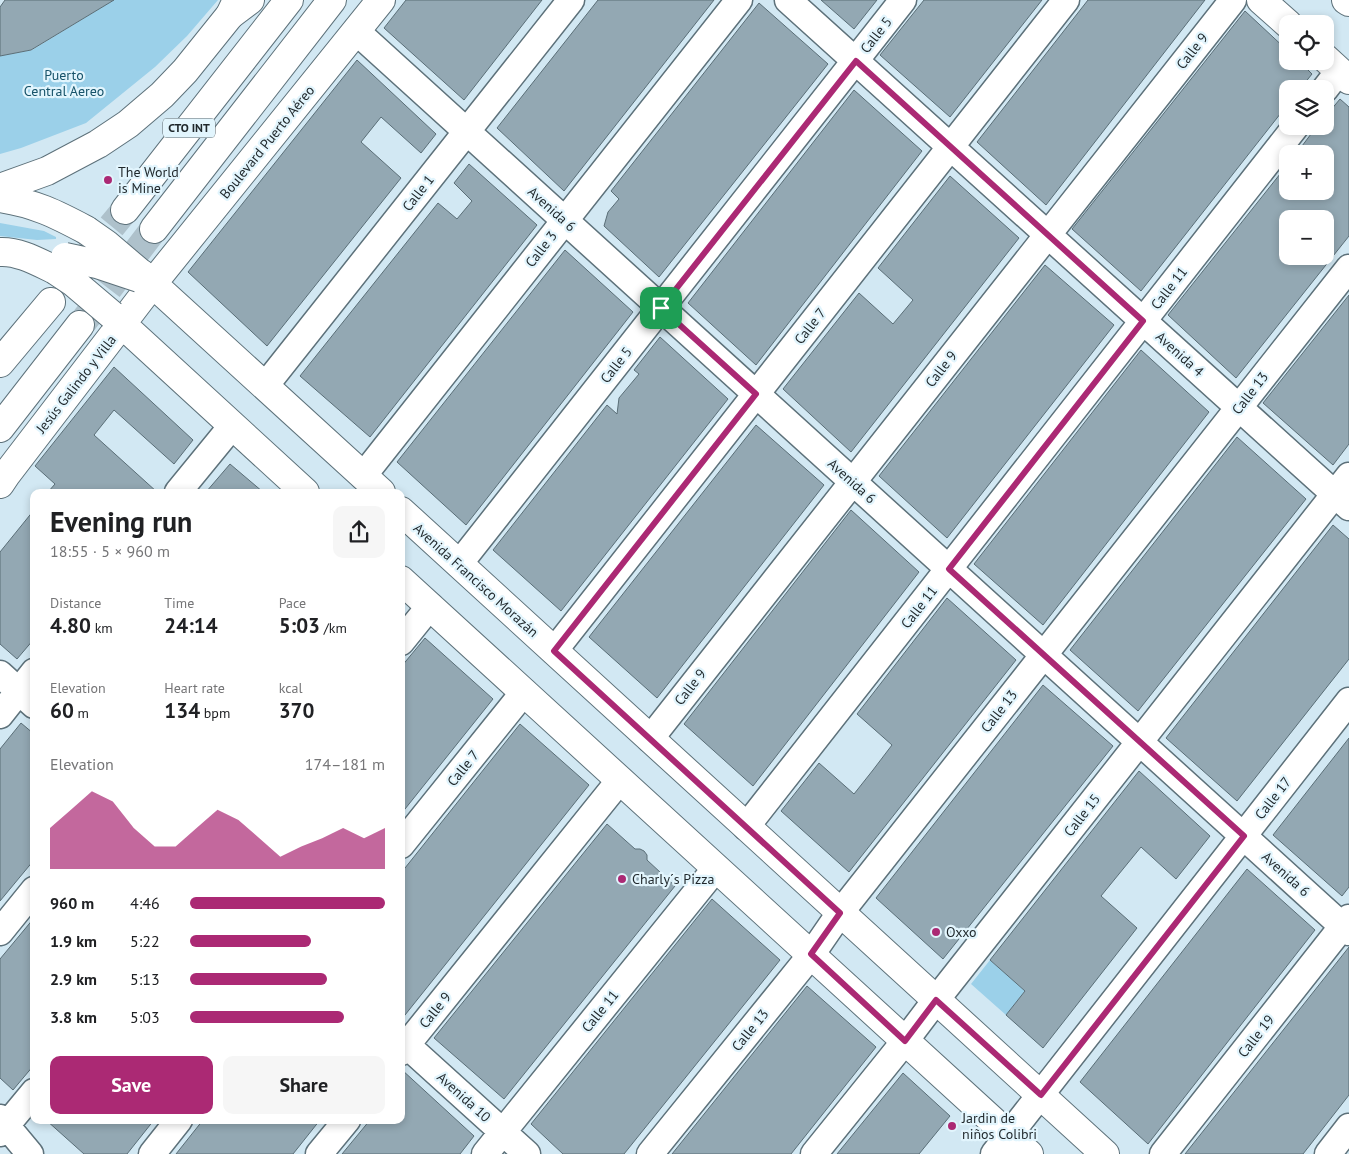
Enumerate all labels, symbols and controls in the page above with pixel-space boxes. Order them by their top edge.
street label: Calle 5 [856,13,896,57]
map controls [1279,15,1334,265]
button: locate [1279,15,1334,70]
street label: Calle 9 [1172,29,1212,73]
park label: Puerto Central Aereo [24,66,104,100]
button: layers [1279,80,1334,135]
street label: Boulevard Puerto Aéreo [216,82,318,202]
road number: CTO INT [163,119,215,138]
button: + [1279,145,1334,200]
place label: The World is Mine [118,163,179,197]
street label: Calle 1 [398,171,438,215]
marker: The World is Mine [102,174,114,186]
street label: Avenida 6 [524,183,580,235]
button: − [1279,210,1334,265]
street label: Calle 3 [521,227,561,271]
street label: Calle 11 [1147,263,1191,313]
pin [640,287,682,329]
icon: arrive [647,294,675,322]
street label: Calle 7 [790,304,830,348]
street label: Avenida 4 [1152,328,1208,381]
street label: Jesús Galindo y Villa [31,331,120,438]
street label: Calle 5 [596,343,636,387]
street label: Calle 9 [921,347,961,391]
street label: Calle 13 [1228,368,1272,418]
street label: Avenida 6 [824,455,880,507]
text: Evening run [50,503,192,540]
button: share [333,506,385,558]
street label: Avenida Francisco Morazán [410,519,542,641]
text: 18:55 · 5 × 960 m [50,541,170,561]
street label: Calle 11 [897,582,941,632]
text: Distance [50,594,101,612]
text: Time [164,594,194,612]
text: Pace [279,594,306,612]
text: 4.80 [50,612,91,639]
text: 24:14 [164,612,218,639]
text: 5:03 [279,612,320,639]
text: km [91,619,113,637]
text: /km [320,619,347,637]
street label: Calle 9 [670,665,710,709]
text: Elevation [50,679,106,697]
text: Heart rate [164,679,225,697]
text: kcal [279,679,303,697]
street label: Calle 13 [977,686,1021,736]
text: 60 [50,697,74,724]
text: 134 [164,697,200,724]
text: 370 [279,697,314,724]
text: m [74,704,89,722]
text: bpm [200,704,230,722]
street label: Calle 7 [443,746,483,790]
text: Elevation [50,754,114,774]
text: 174–181 m [305,754,385,774]
street label: Calle 17 [1251,773,1295,823]
street label: Calle 15 [1060,790,1104,840]
street label: Avenida 6 [1258,848,1314,900]
place label: Charly´s Pizza [632,870,714,888]
marker: Charly´s Pizza [616,873,628,885]
text: 960 m [50,893,94,913]
text: 4:46 [130,893,160,913]
place label: Oxxo [946,923,977,941]
marker: Oxxo [930,926,942,938]
text: 1.9 km [50,931,97,951]
text: 5:22 [130,931,160,951]
text: 2.9 km [50,969,97,989]
text: 5:13 [130,969,160,989]
street label: Calle 11 [578,986,622,1036]
street label: Calle 9 [415,988,455,1032]
street label: Calle 13 [728,1005,772,1055]
text: 3.8 km [50,1007,97,1027]
text: 5:03 [130,1007,160,1027]
street label: Calle 19 [1234,1011,1278,1061]
button: Save [50,1056,213,1114]
button: Share [223,1056,385,1114]
street label: Avenida 10 [433,1068,495,1126]
place label: Jardin de niños Colibri [961,1109,1037,1143]
marker: Jardin de niños Colibri [946,1120,958,1132]

